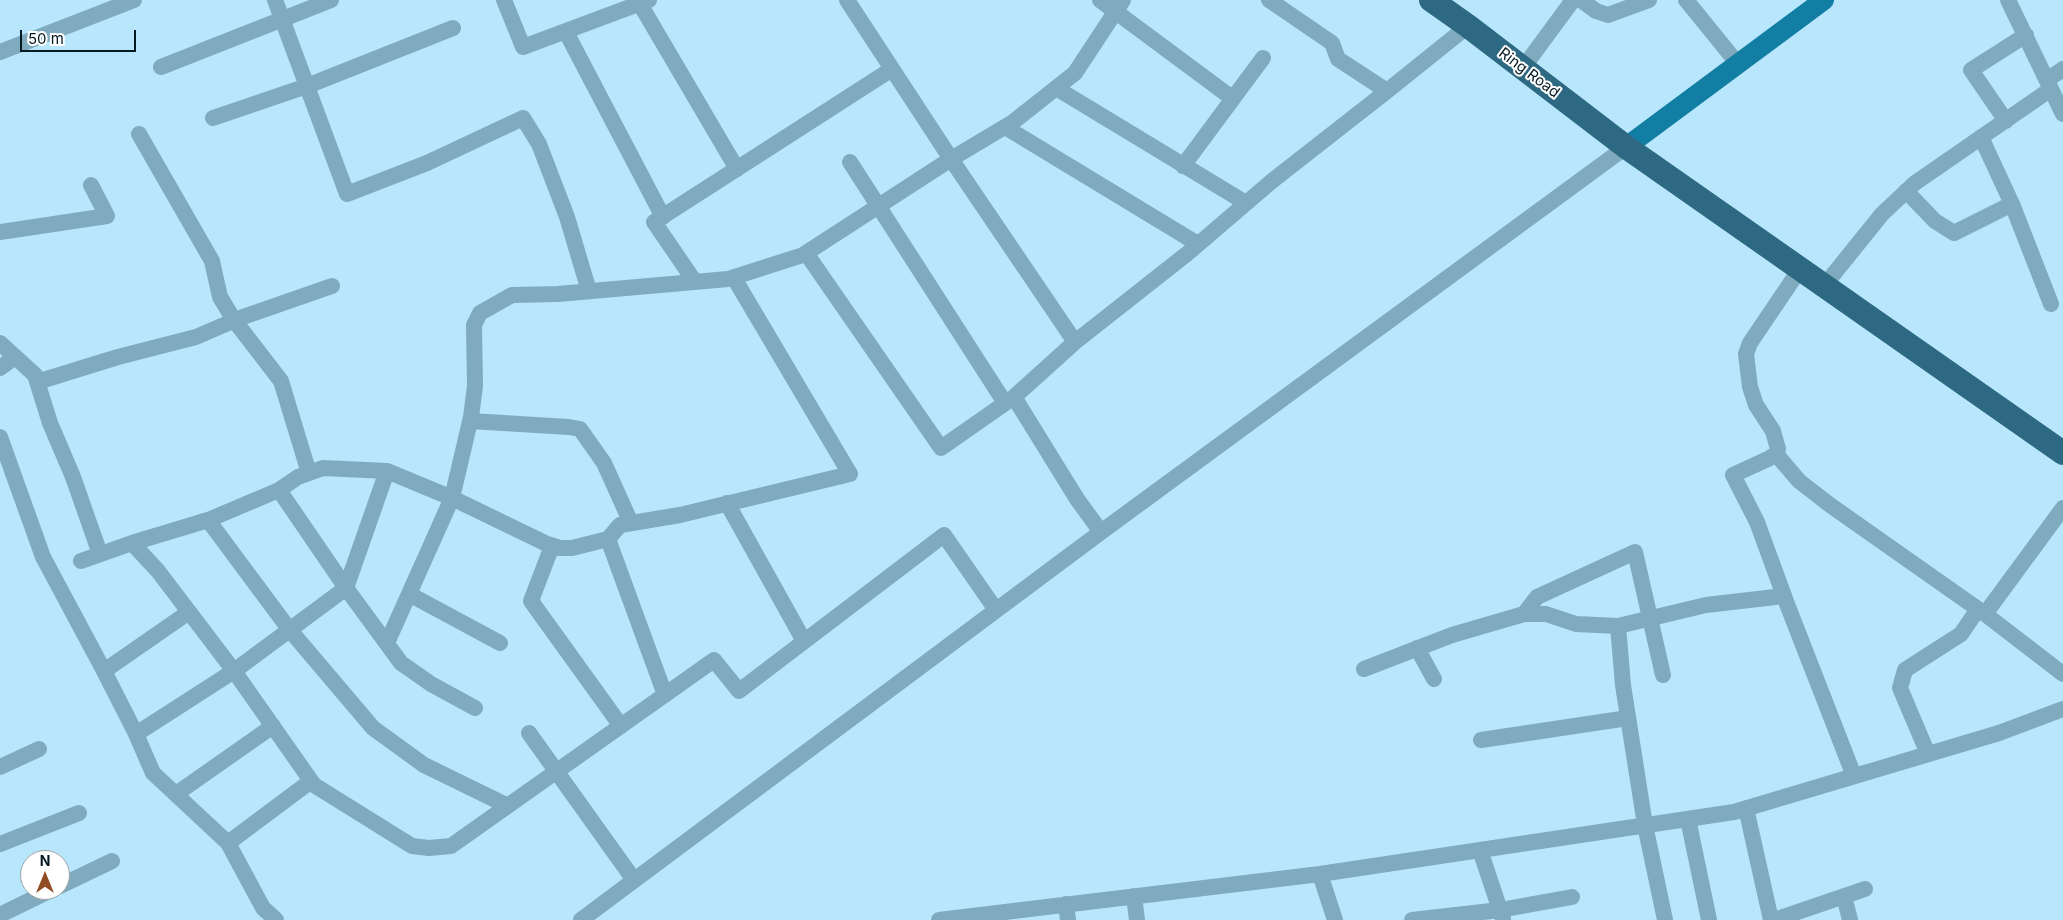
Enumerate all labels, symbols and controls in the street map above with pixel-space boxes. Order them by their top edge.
scale bar [22,20,139,52]
text: 50 m [28,29,64,48]
street label: Ring Road [1495,44,1563,102]
north arrow [20,850,70,900]
text: N [40,852,50,869]

